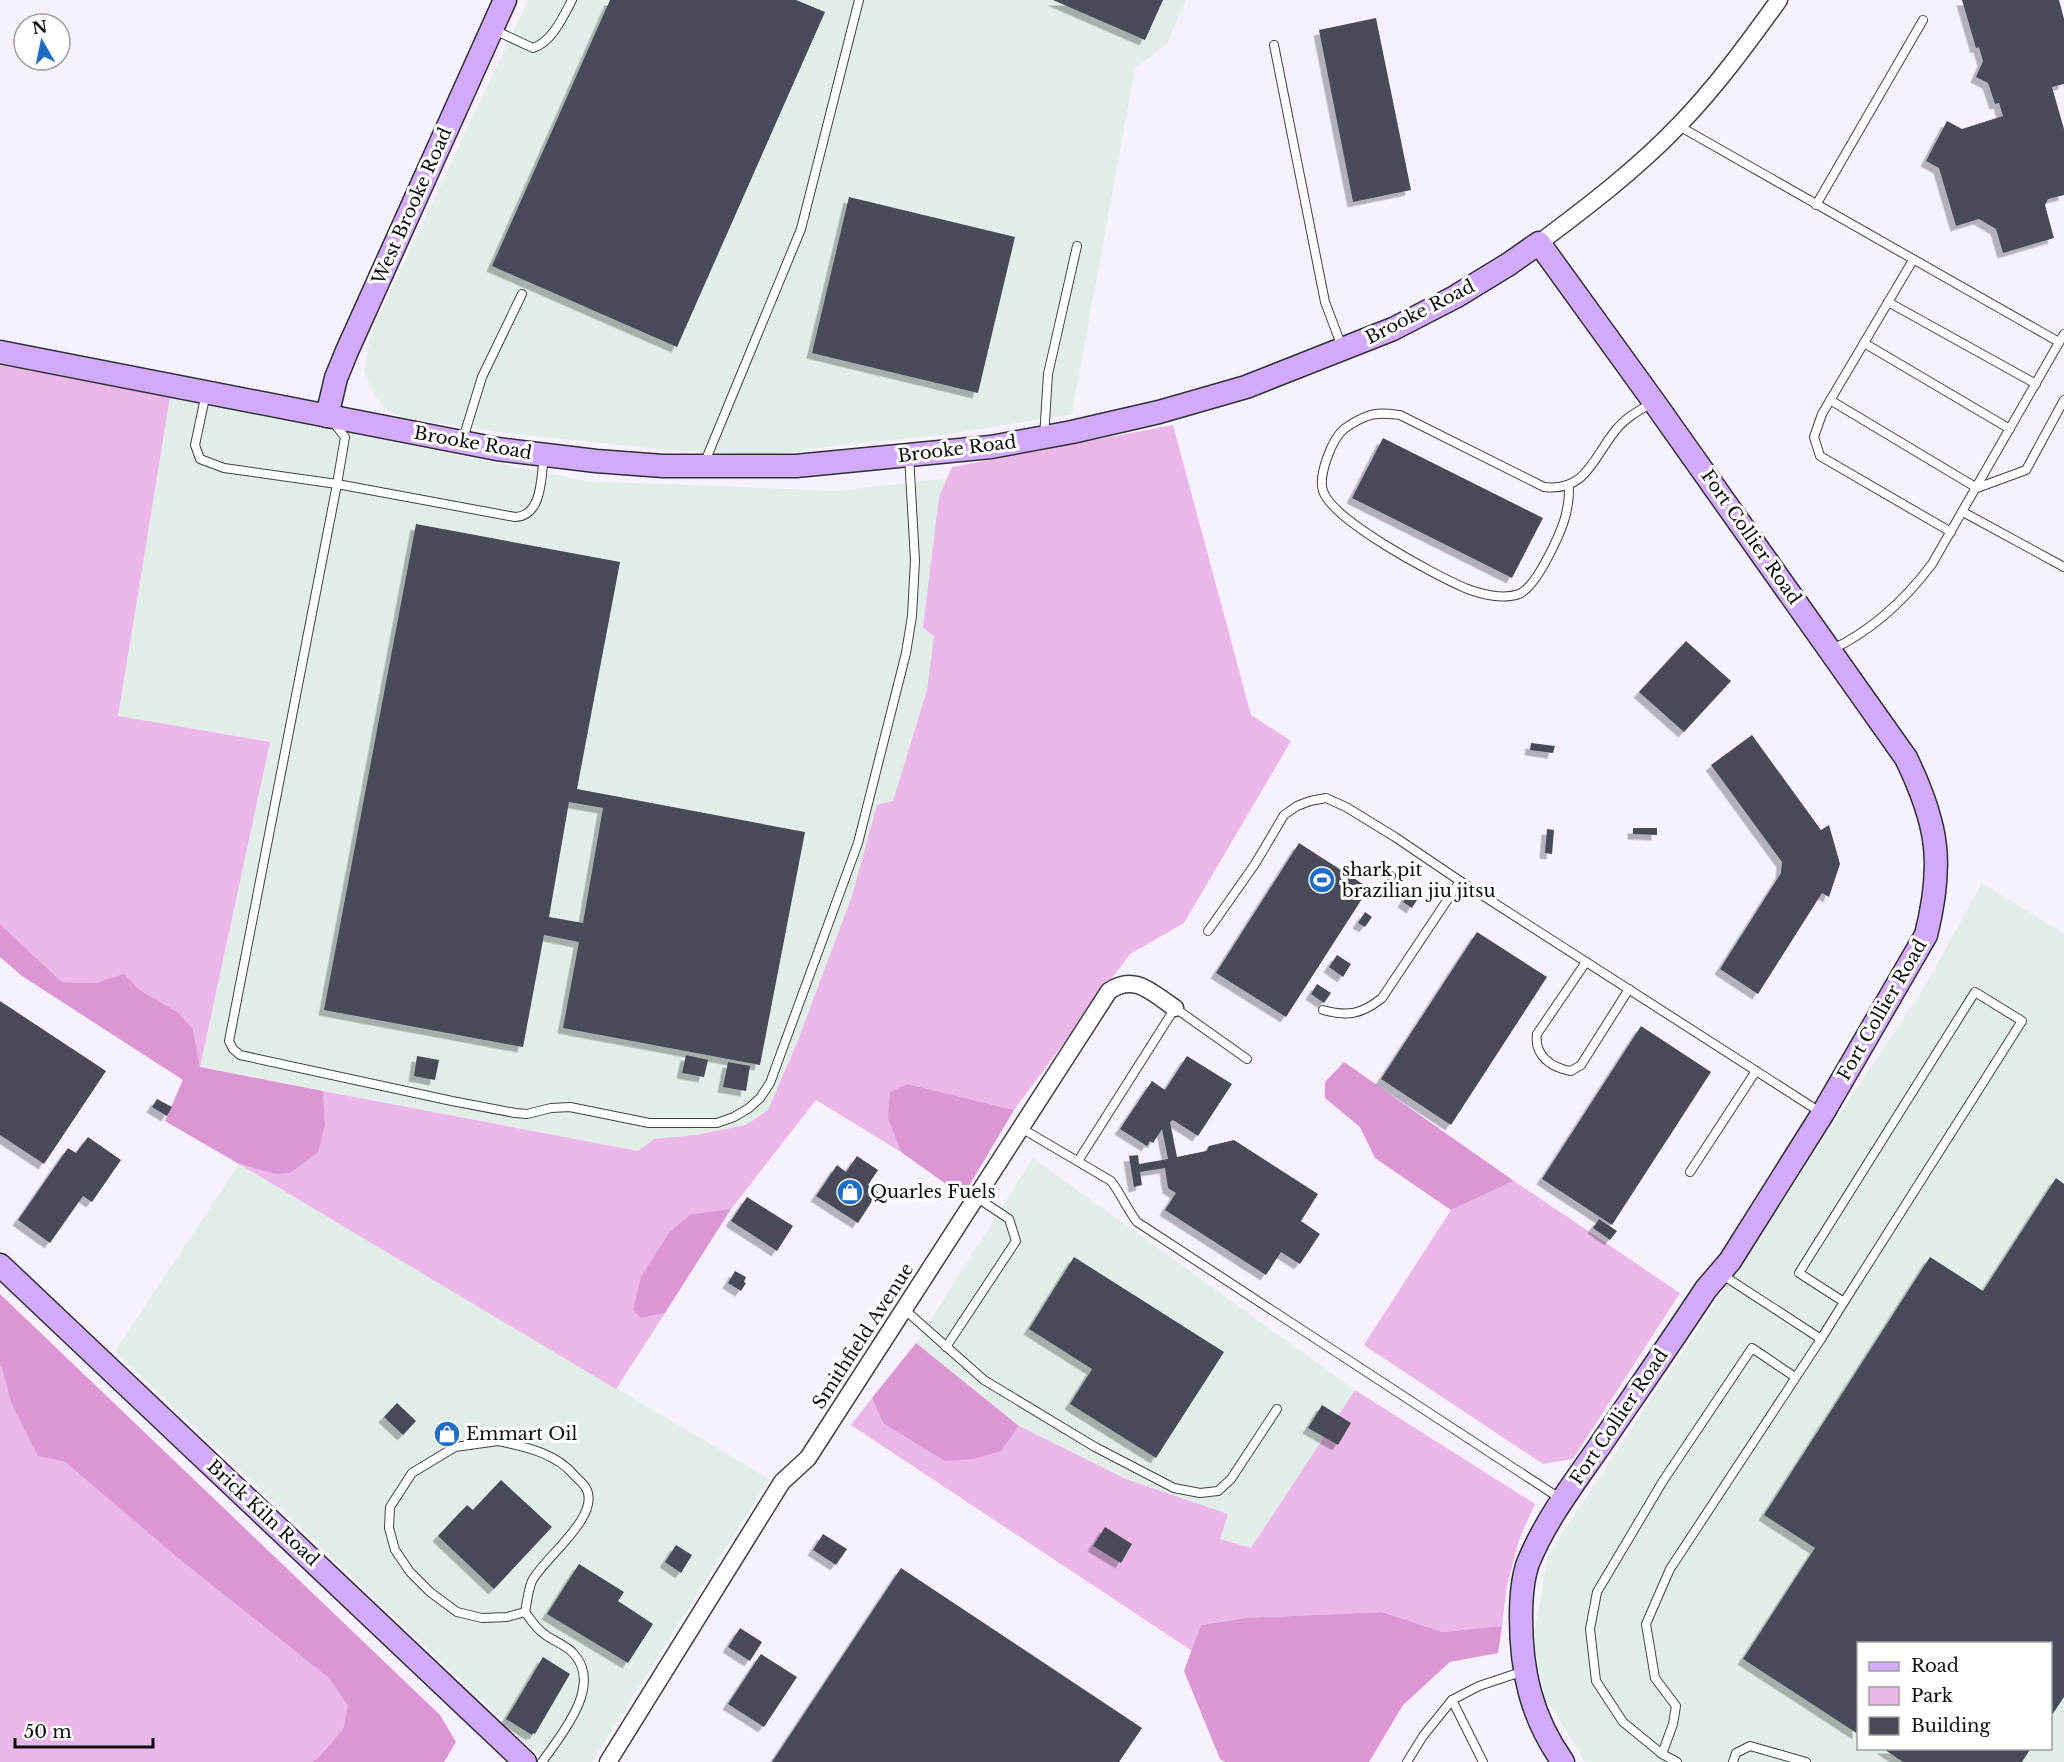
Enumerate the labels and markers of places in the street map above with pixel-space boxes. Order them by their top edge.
place label: shark pit brazilian jiu jitsu [1341,859,1496,902]
sports icon: shark pit brazilian jiu jitsu [1307,865,1337,895]
shop icon: Quarles Fuels [835,1177,865,1207]
place label: Quarles Fuels [870,1181,996,1203]
shop icon: Emmart Oil [432,1419,462,1449]
place label: Emmart Oil [466,1423,577,1445]

